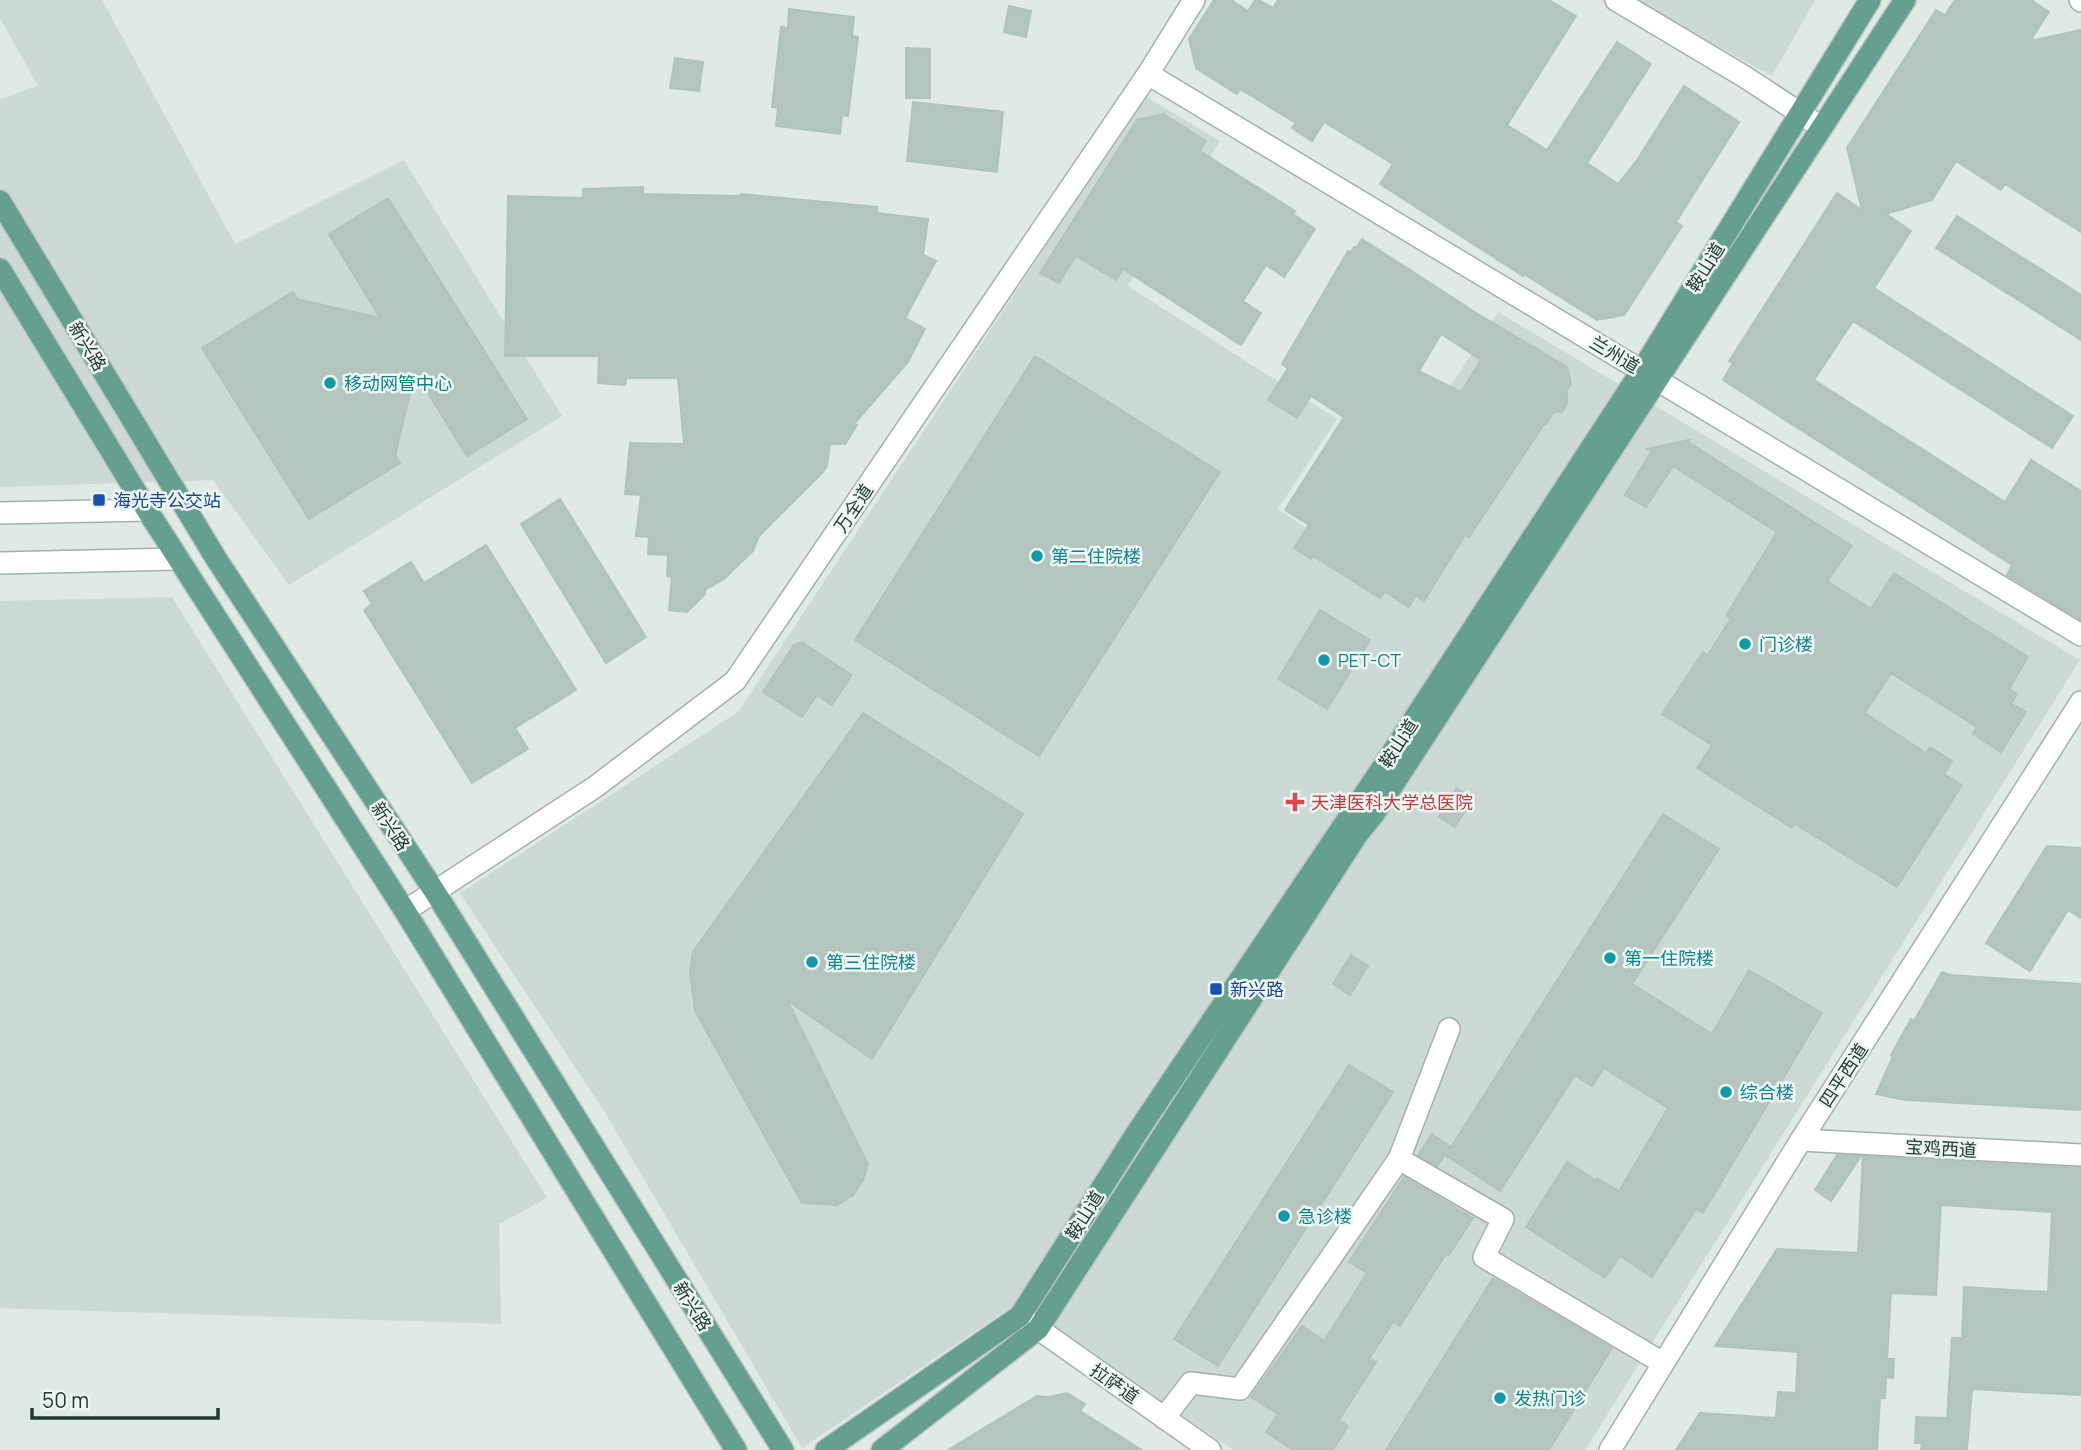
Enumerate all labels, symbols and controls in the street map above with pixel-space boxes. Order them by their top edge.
street label: 鞍山道 [1681,238,1729,296]
street label: 新兴路 [64,317,112,375]
street label: 兰州道 [1586,330,1644,378]
place label: 移动网管中心 [344,371,452,395]
marker: 移动网管中心 [322,375,338,391]
street label: 万全道 [828,479,878,537]
place label: 海光寺公交站 [113,488,221,512]
marker: 海光寺公交站 [91,492,107,508]
place label: 第二住院楼 [1051,544,1141,568]
marker: 第二住院楼 [1029,548,1045,564]
place label: 门诊楼 [1759,632,1813,656]
marker: 门诊楼 [1737,636,1753,652]
place label: PET-CT [1338,648,1401,672]
marker: PET-CT [1316,652,1332,668]
street label: 鞍山道 [1373,714,1423,772]
place label: 天津医科大学总医院 [1311,790,1473,814]
marker: 天津医科大学总医院 [1285,792,1305,812]
street label: 新兴路 [366,797,416,855]
place label: 第一住院楼 [1624,946,1714,970]
place label: 第三住院楼 [826,950,916,974]
marker: 第一住院楼 [1602,950,1618,966]
marker: 第三住院楼 [804,954,820,970]
place label: 新兴路 [1230,977,1284,1001]
marker: 新兴路 [1208,981,1224,997]
street label: 四平西道 [1813,1038,1873,1112]
place label: 综合楼 [1740,1080,1794,1104]
marker: 综合楼 [1718,1084,1734,1100]
street label: 宝鸡西道 [1904,1134,1978,1162]
street label: 鞍山道 [1060,1186,1108,1244]
place label: 急诊楼 [1298,1204,1352,1228]
marker: 急诊楼 [1276,1208,1292,1224]
street label: 新兴路 [669,1277,717,1335]
street label: 拉萨道 [1086,1358,1144,1408]
scale bar [32,1376,217,1420]
text: 50 m [42,1386,89,1414]
place label: 发热门诊 [1514,1386,1586,1410]
marker: 发热门诊 [1492,1390,1508,1406]

